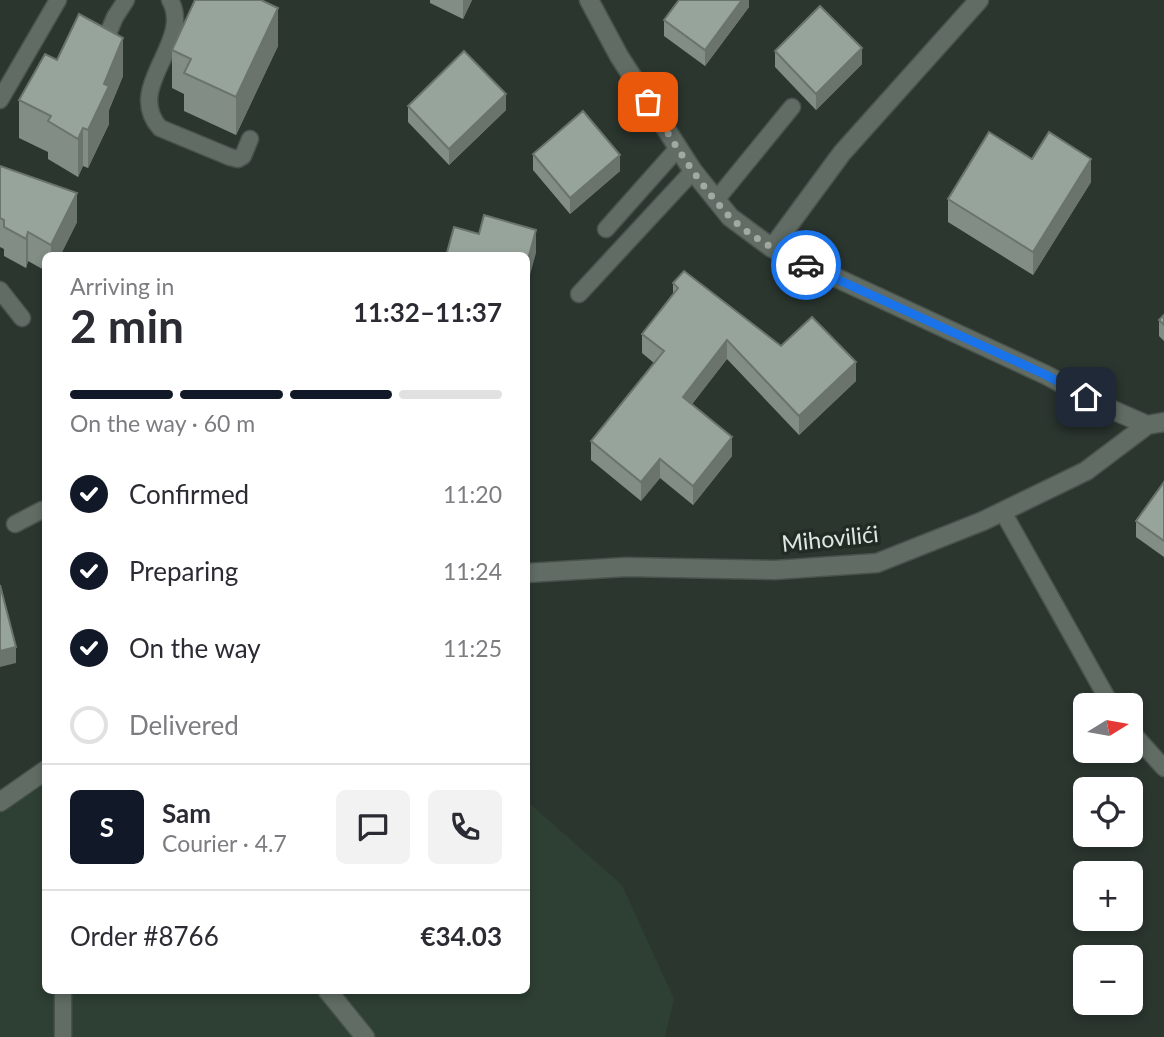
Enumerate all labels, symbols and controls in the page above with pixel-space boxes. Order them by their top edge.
pin [618,72,678,132]
icon: bag [629,83,667,121]
courier [771,230,841,300]
icon: car [787,246,825,284]
text: Arriving in [70,272,174,300]
text: 11:32–11:37 [353,296,502,328]
text: 2 min [70,298,184,353]
pin [1056,367,1116,427]
icon: home [1067,378,1105,416]
text: On the way · 60 m [70,409,255,437]
icon: check [70,475,108,513]
text: Confirmed [129,478,249,510]
text: 11:20 [443,480,502,508]
street label: Mihovilići [780,519,880,557]
icon: check [70,552,108,590]
text: Preparing [129,555,238,587]
text: 11:24 [443,557,502,585]
icon: check [70,629,108,667]
text: On the way [129,632,261,664]
text: 11:25 [443,634,502,662]
north arrow [1073,693,1143,763]
map controls [1073,693,1143,1015]
text: Delivered [129,709,239,741]
button: locate [1073,777,1143,847]
button: chat [336,790,410,864]
button: phone [428,790,502,864]
text: Sam [162,797,211,829]
text: S [100,811,114,843]
text: Courier · 4.7 [162,829,287,857]
button: + [1073,861,1143,931]
text: Order #8766 [70,920,219,952]
text: €34.03 [420,920,502,952]
button: − [1073,945,1143,1015]

